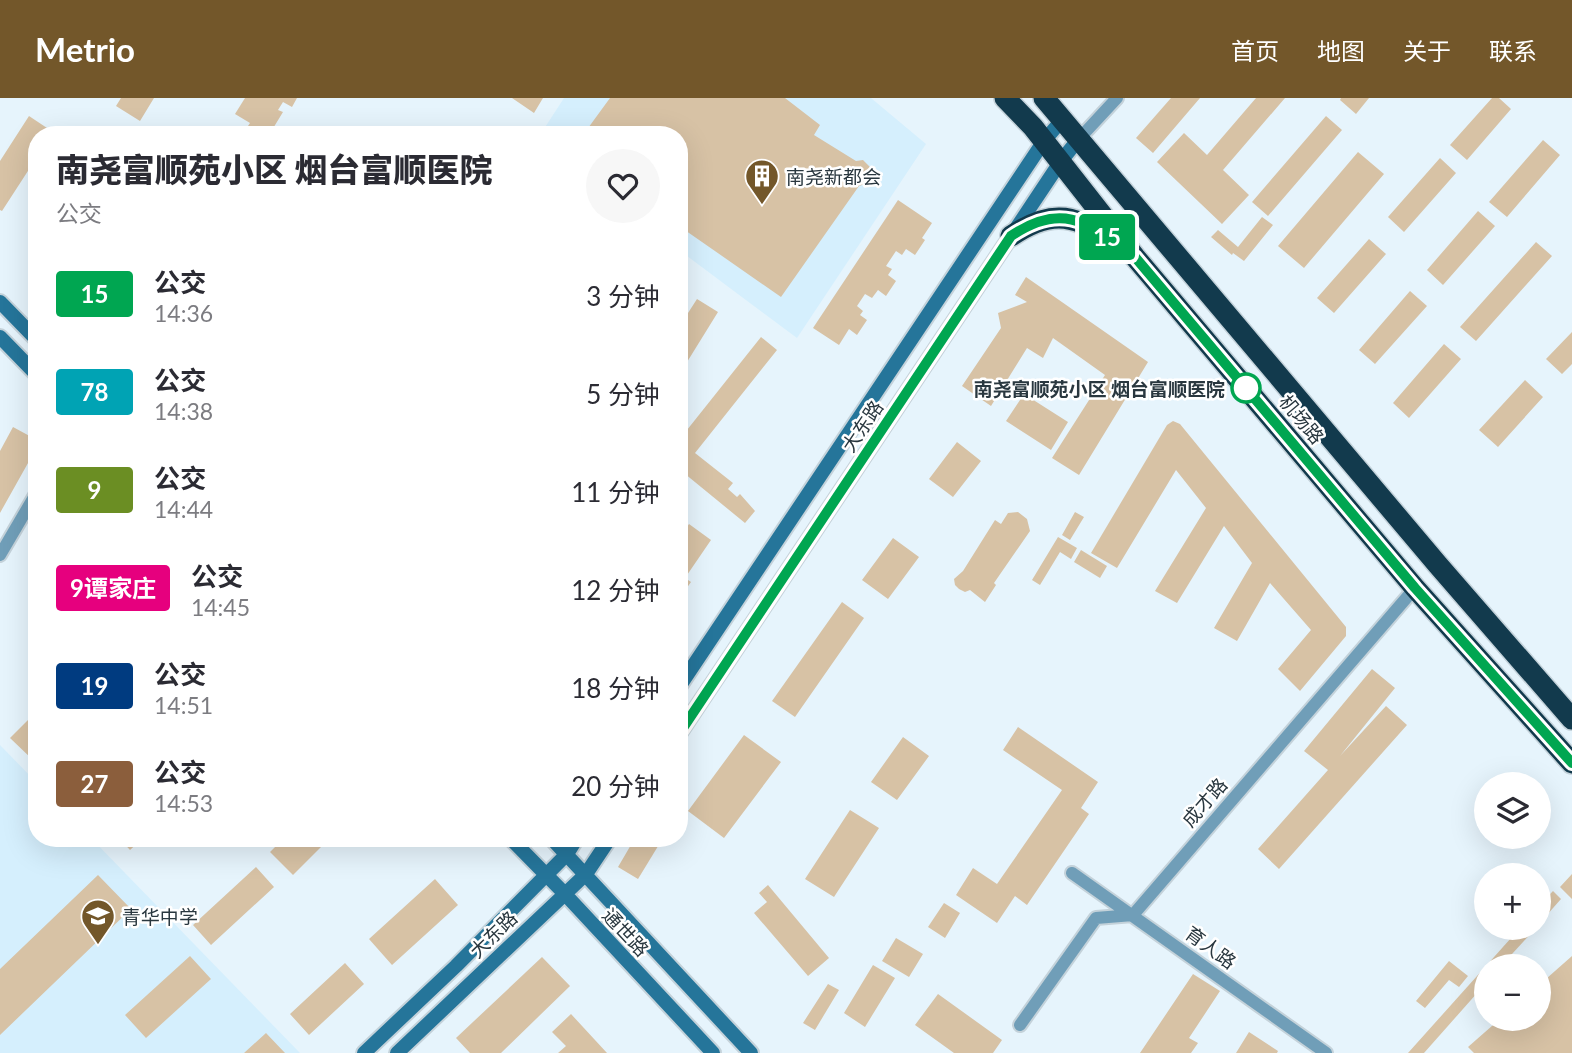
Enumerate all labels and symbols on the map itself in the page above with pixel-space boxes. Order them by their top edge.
building icon: 南尧新都会 [743,157,781,206]
place label: 南尧新都会 [786,165,881,188]
line badge: 15 [1076,214,1138,260]
marker: 南尧富顺苑小区 烟台富顺医院 [1231,373,1261,403]
place label: 南尧富顺苑小区 烟台富顺医院 [973,377,1225,400]
street label: 机场路 [1275,390,1329,448]
street label: 大东路 [837,396,887,456]
street label: 成才路 [1177,773,1231,831]
school or university icon: 青华中学 [79,897,117,946]
street label: 通世路 [598,903,654,961]
place label: 青华中学 [122,905,198,928]
street label: 大东路 [465,906,521,962]
street label: 育人路 [1181,921,1241,973]

